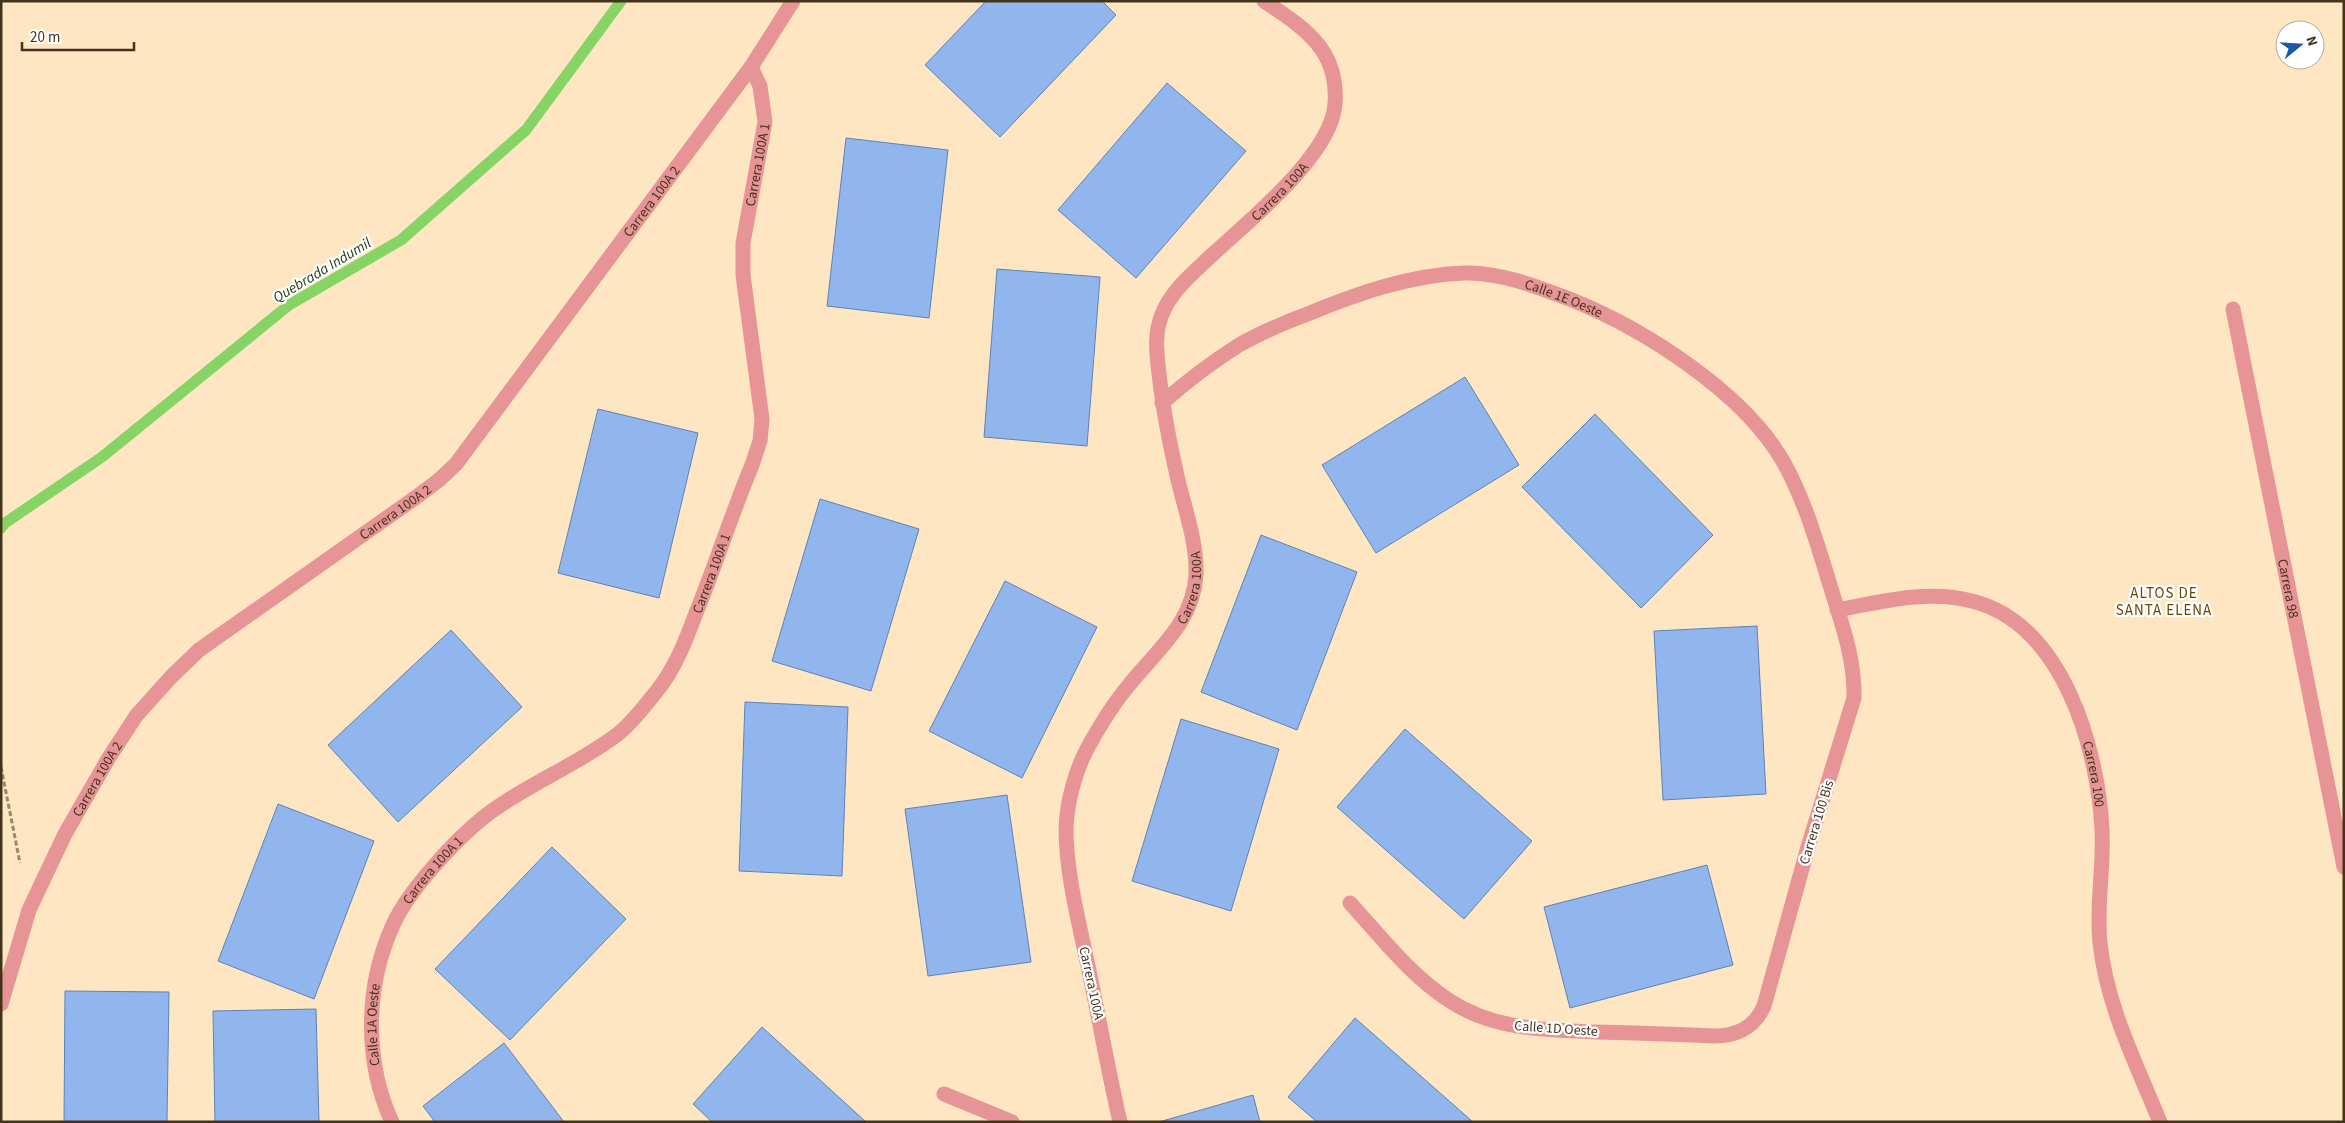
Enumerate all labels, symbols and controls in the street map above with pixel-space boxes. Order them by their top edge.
scale bar [22,20,135,52]
north arrow [2275,20,2325,70]
text: 20 m [30,27,60,48]
text: N [2300,34,2322,49]
street label: Carrera 100A 1 [741,122,776,208]
street label: Carrera 100A [1247,158,1314,226]
street label: Carrera 100A 2 [619,162,685,242]
water label: Quebrada Indumil [269,233,376,308]
street label: Calle 1E Oeste [1522,275,1606,323]
street label: Carrera 100A 2 [355,480,436,545]
street label: Carrera 100A 1 [688,531,736,617]
street label: Carrera 100A [1172,550,1207,628]
street label: Carrera 98 [2272,557,2303,620]
district label: ALTOS DE SANTA ELENA [2116,583,2212,621]
street label: Carrera 100A 2 [68,738,128,821]
street label: Carrera 100 [2077,739,2109,808]
street label: Carrera 100 Bis [1795,778,1839,867]
street label: Carrera 100A 1 [398,832,468,909]
street label: Carrera 100A [1074,945,1109,1022]
street label: Calle 1A Oeste [362,982,386,1067]
street label: Calle 1D Oeste [1514,1016,1598,1042]

